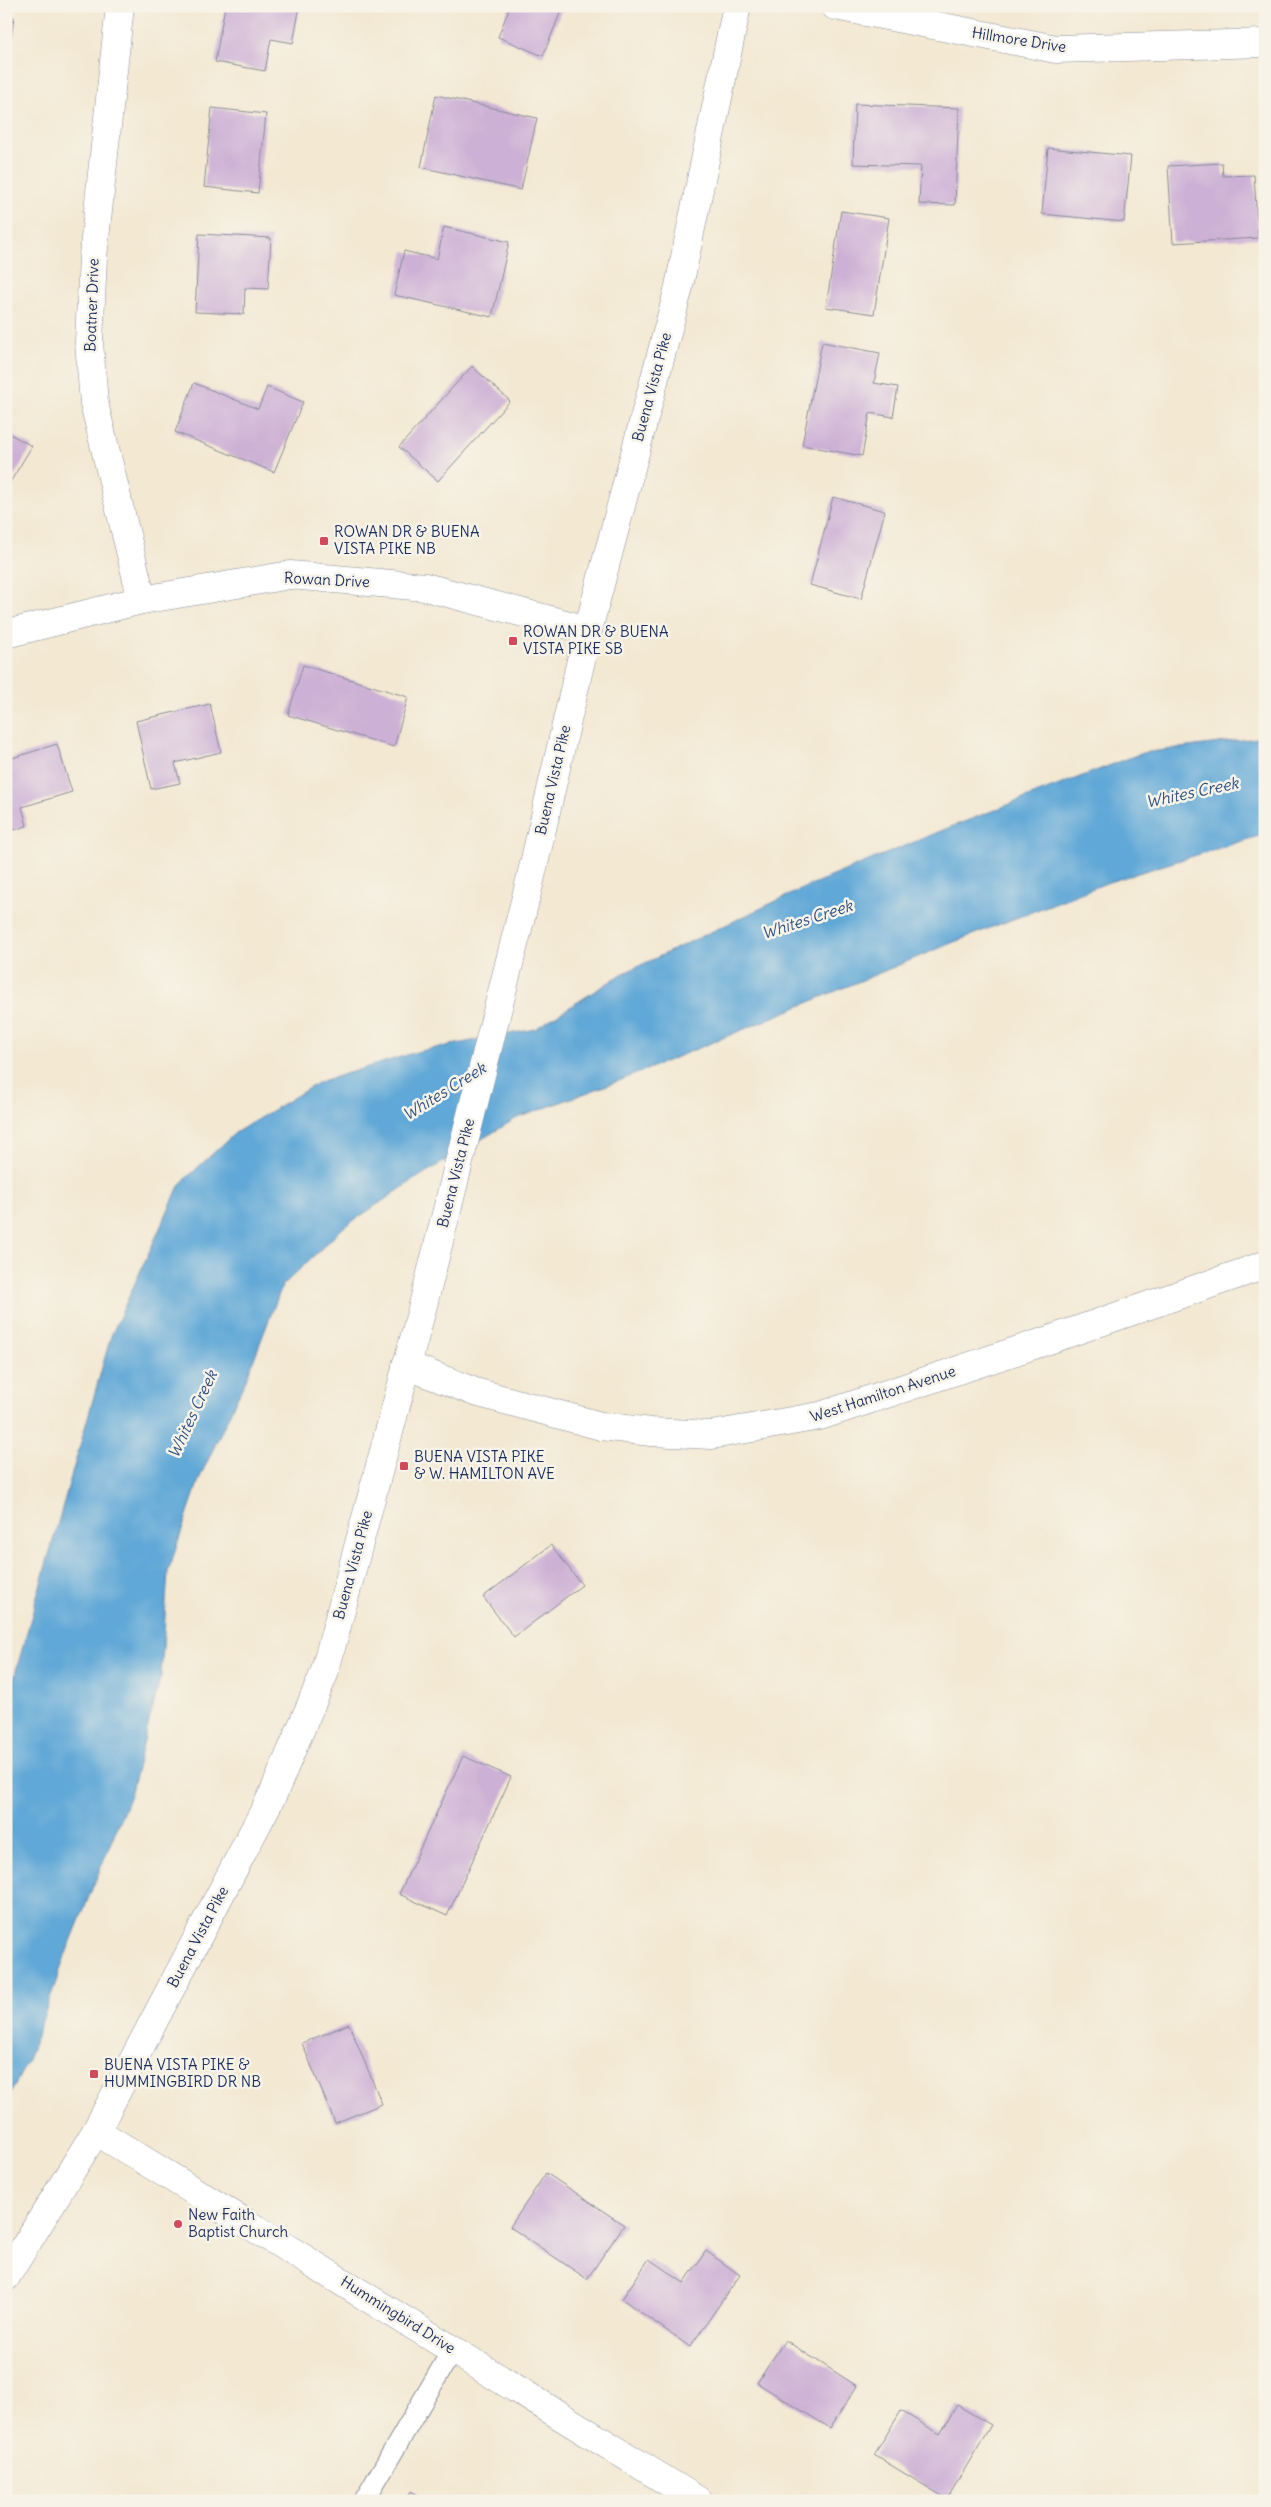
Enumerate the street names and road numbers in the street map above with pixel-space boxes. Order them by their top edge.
street label: Hillmore Drive [971,23,1068,56]
street label: Boatner Drive [80,258,103,352]
street label: Buena Vista Pike [628,330,675,443]
street label: Rowan Drive [284,568,370,591]
street label: Buena Vista Pike [531,723,574,837]
street label: Buena Vista Pike [433,1116,478,1230]
street label: West Hamilton Avenue [808,1361,958,1426]
street label: Buena Vista Pike [329,1508,376,1621]
street label: Buena Vista Pike [163,1883,232,1991]
street label: Hummingbird Drive [337,2272,459,2358]

